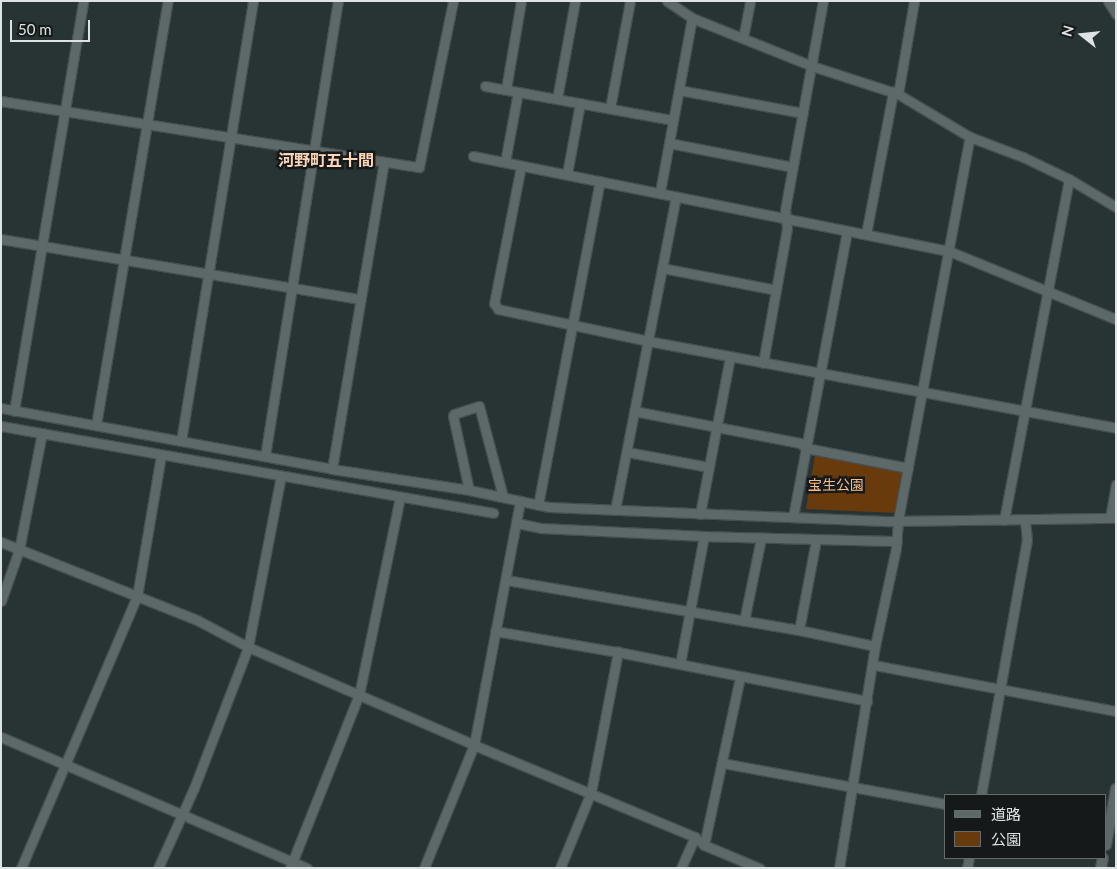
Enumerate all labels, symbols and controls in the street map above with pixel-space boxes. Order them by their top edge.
scale bar [12,10,92,42]
north arrow [1057,10,1107,60]
text: 50 m [18,20,52,38]
text: N [1057,23,1077,38]
district label: 河野町五十間 [278,150,374,170]
park label: 宝生公園 [808,477,864,493]
legend [944,794,1107,859]
text: 道路 [991,805,1021,823]
text: 公園 [991,830,1021,848]

